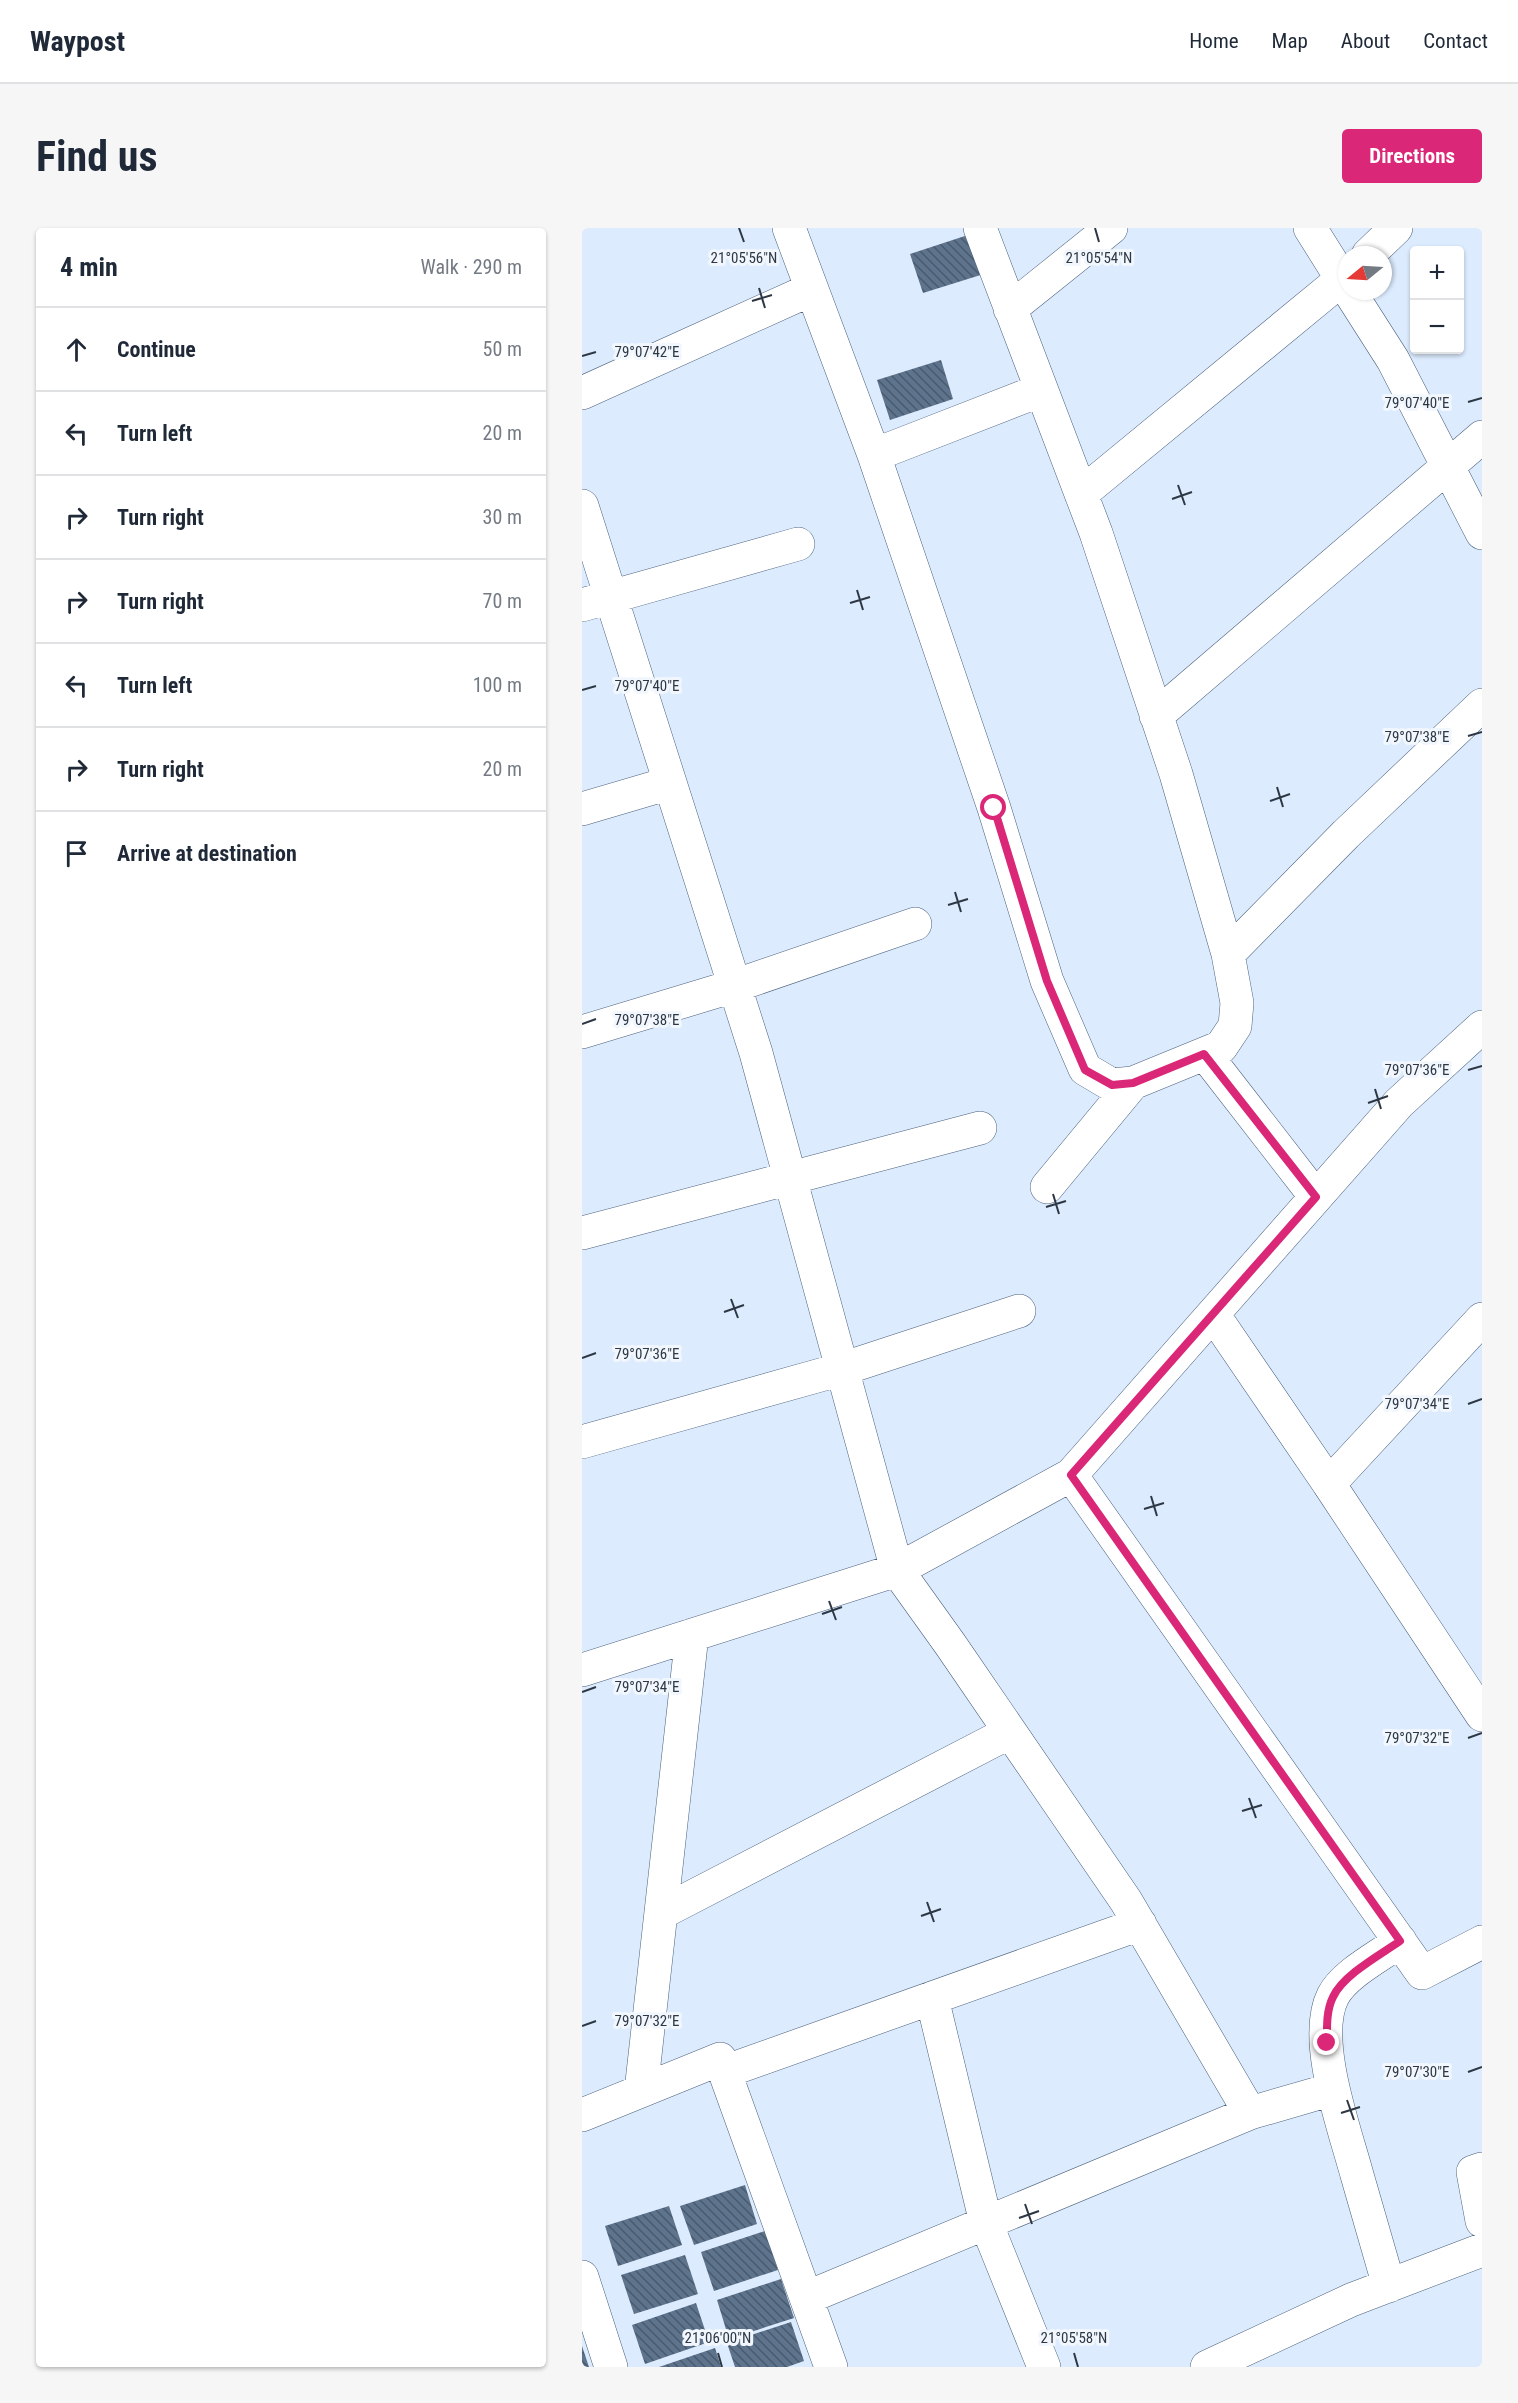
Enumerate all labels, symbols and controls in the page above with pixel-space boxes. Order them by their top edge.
text: Waypost [30,25,125,58]
text: Home [1189,29,1239,53]
text: Map [1272,29,1308,53]
text: About [1341,29,1390,53]
text: Contact [1423,29,1488,53]
button: Directions [1342,129,1482,183]
text: Find us [36,132,157,181]
north arrow [1338,246,1392,300]
map controls [1410,246,1464,354]
button: + [1410,246,1464,300]
text: 21°05'56"N [711,249,777,267]
text: 21°05'54"N [1066,249,1132,267]
text: 4 min [60,252,118,282]
text: Walk · 290 m [421,255,522,279]
button: − [1410,300,1464,354]
icon: ahead [60,333,93,366]
text: Continue [117,337,196,362]
text: 50 m [483,337,522,361]
text: 79°07'42"E [615,343,679,361]
text: 79°07'40"E [1385,394,1449,412]
icon: left [60,417,93,450]
text: Turn left [117,421,192,446]
text: 20 m [483,421,522,445]
icon: right [60,501,93,534]
text: Turn right [117,505,204,530]
text: 30 m [483,505,522,529]
icon: right [60,585,93,618]
text: Turn right [117,589,204,614]
text: 70 m [483,589,522,613]
icon: left [60,669,93,702]
text: Turn left [117,673,192,698]
text: 100 m [473,673,522,697]
text: 79°07'40"E [615,677,679,695]
text: 79°07'38"E [1385,728,1449,746]
icon: right [60,753,93,786]
text: Turn right [117,757,204,782]
text: 20 m [483,757,522,781]
route start [980,794,1006,820]
icon: arrive [60,837,93,870]
text: Arrive at destination [117,841,297,866]
text: 79°07'38"E [615,1011,679,1029]
text: 79°07'36"E [1385,1061,1449,1079]
text: 79°07'36"E [615,1345,679,1363]
text: 79°07'34"E [1385,1395,1449,1413]
text: 79°07'34"E [615,1678,679,1696]
text: 79°07'32"E [1385,1729,1449,1747]
text: 79°07'32"E [615,2012,679,2030]
route end [1313,2029,1339,2055]
text: 79°07'30"E [1385,2063,1449,2081]
text: 21°06'00"N [685,2329,751,2347]
text: 21°05'58"N [1041,2329,1107,2347]

